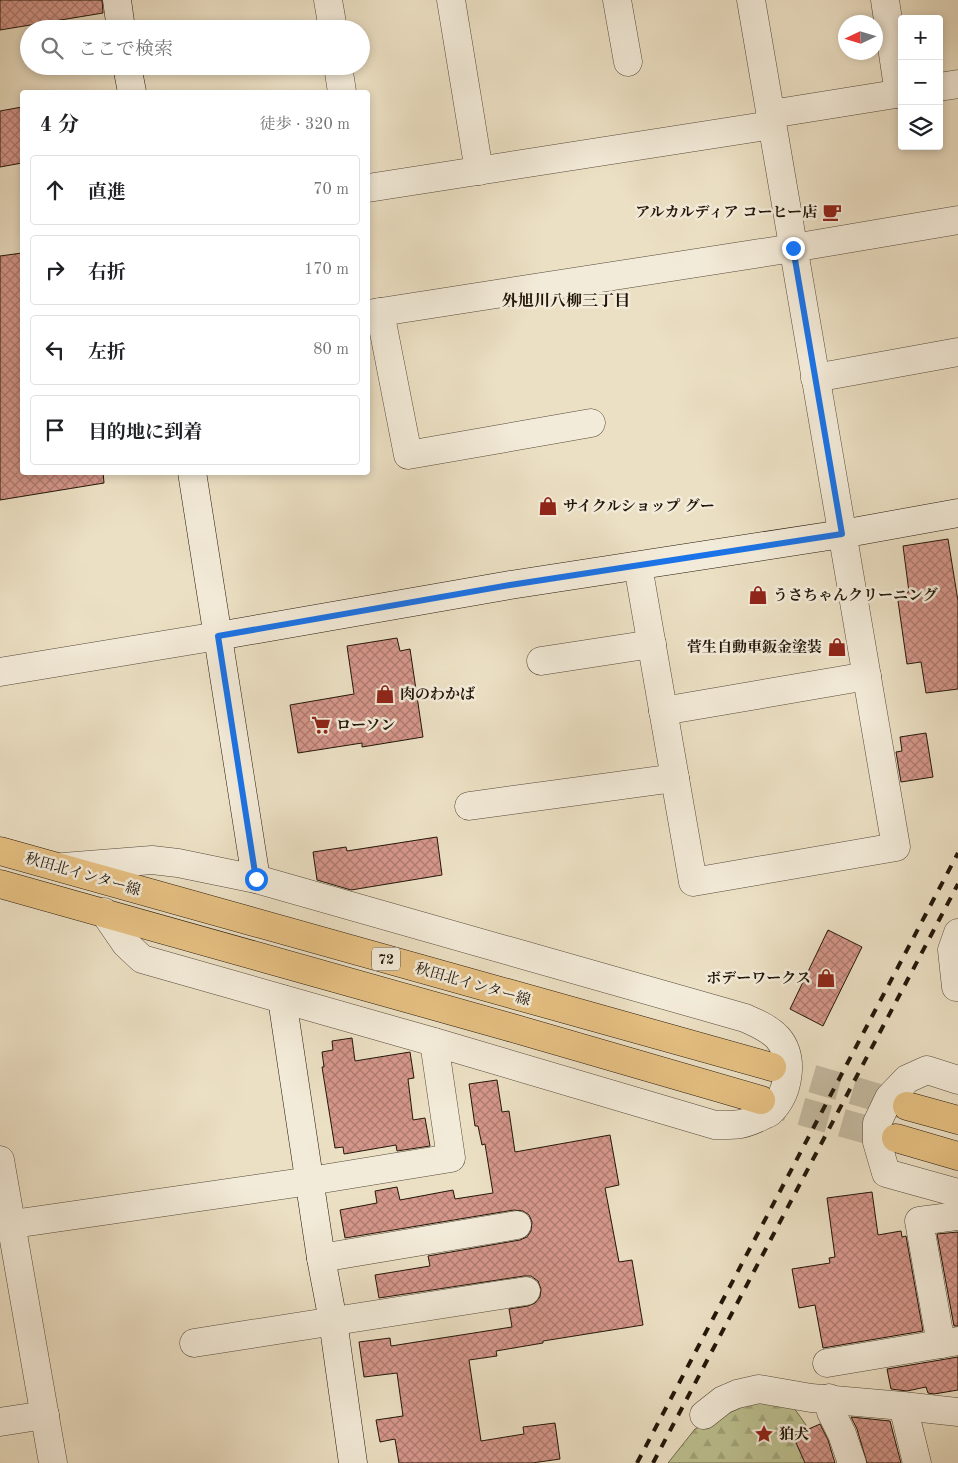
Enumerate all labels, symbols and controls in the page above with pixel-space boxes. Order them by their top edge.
north arrow [838,15,883,60]
map controls [898,15,943,150]
button: + [898,15,943,60]
search box [20,20,370,75]
icon: search [38,34,66,62]
text: ここで検索 [78,41,173,60]
button: − [898,60,943,105]
button: layers [898,105,943,150]
text: 4 分 [40,115,79,136]
text: 徒歩 · 320 m [260,117,350,133]
icon: ahead [41,176,69,204]
text: 70 m [313,182,349,198]
text: 直進 [88,184,126,203]
cafe icon: アルカルディア コーヒー店 [821,201,843,223]
place label: アルカルディア コーヒー店 [635,204,817,221]
route end [782,237,805,260]
icon: right [41,256,69,284]
text: 170 m [304,262,349,278]
text: 右折 [88,264,126,283]
district label: 外旭川八柳三丁目 [502,292,630,310]
icon: left [41,336,69,364]
text: 80 m [313,342,349,358]
text: 左折 [88,344,126,363]
icon: arrive [41,416,69,444]
text: 目的地に到着 [88,424,202,443]
shop icon: サイクルショップ グー [537,495,559,517]
place label: サイクルショップ グー [563,498,715,515]
shop icon: うさちゃんクリーニング [747,584,769,606]
place label: うさちゃんクリーニング [773,587,938,604]
shop icon: 菅生自動車鈑金塗装 [826,636,848,658]
place label: 菅生自動車鈑金塗装 [687,638,822,656]
shop icon: 肉のわかば [374,683,396,705]
place label: 肉のわかば [400,686,476,703]
supermarket icon: ローソン [310,714,332,736]
place label: ローソン [336,718,395,734]
street label: 秋田北インター線 [23,850,143,899]
route start [245,868,268,891]
road number: 72 [372,948,400,971]
street label: 秋田北インター線 [413,960,533,1009]
shop icon: ボデーワークス [815,967,837,989]
place label: ボデーワークス [706,970,811,987]
place icon: 狛犬 [753,1423,775,1445]
place label: 狛犬 [779,1426,809,1443]

